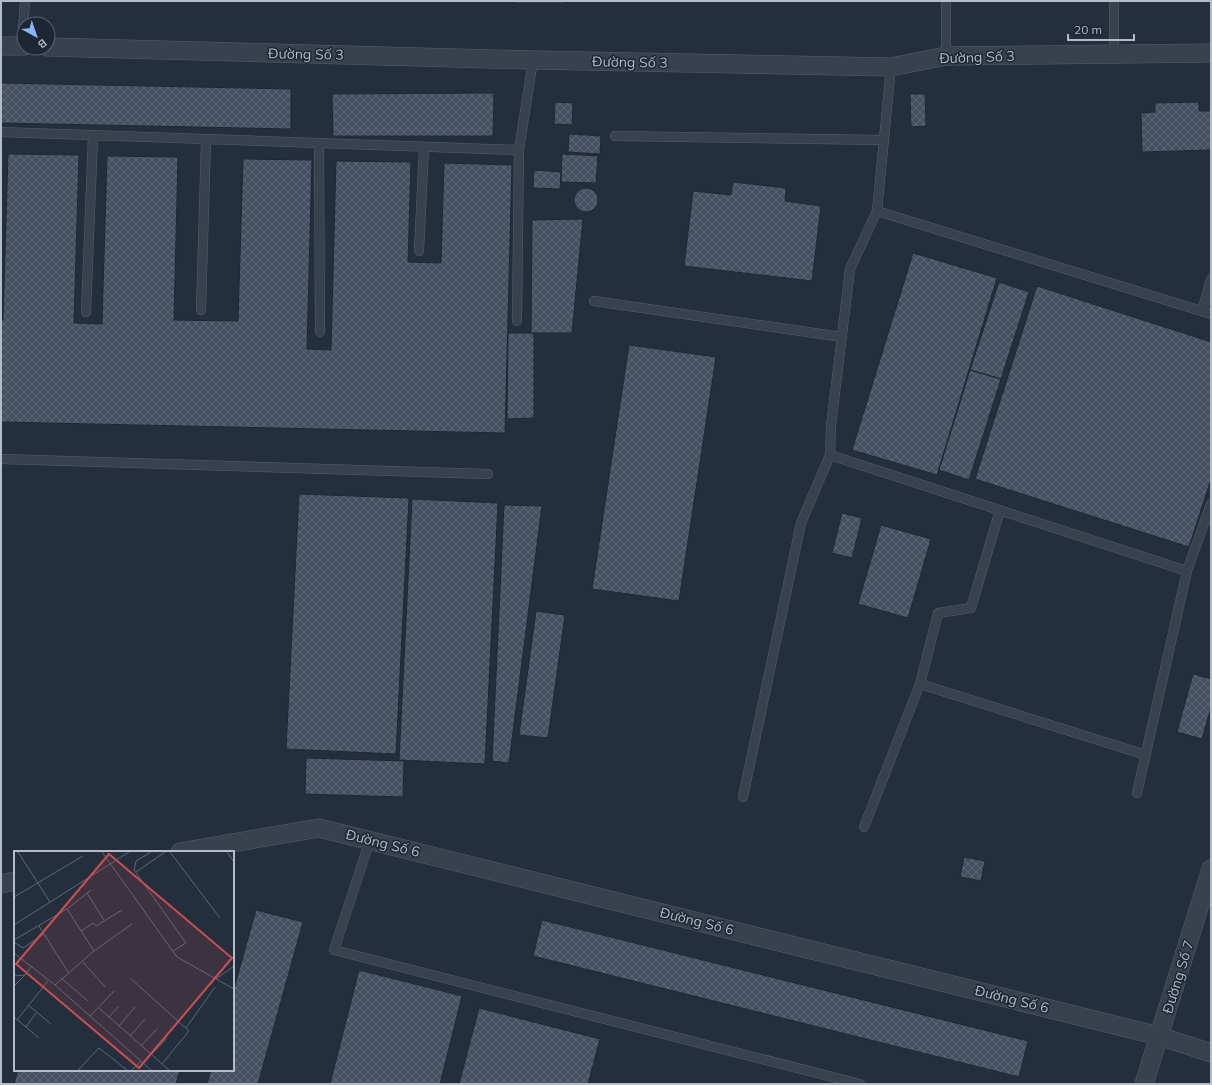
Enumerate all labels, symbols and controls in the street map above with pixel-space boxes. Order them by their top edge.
north arrow [16,16,56,56]
scale bar [1068,16,1134,42]
text: 20 m [1074,22,1102,37]
text: B [35,36,50,52]
street label: Đường Số 3 [268,44,344,64]
street label: Đường Số 3 [939,47,1015,67]
street label: Đường Số 3 [592,52,668,72]
street label: Đường Số 6 [344,825,422,861]
inset map [14,851,234,1071]
street label: Đường Số 6 [658,903,736,939]
street label: Đường Số 7 [1158,938,1198,1016]
street label: Đường Số 6 [973,981,1051,1017]

